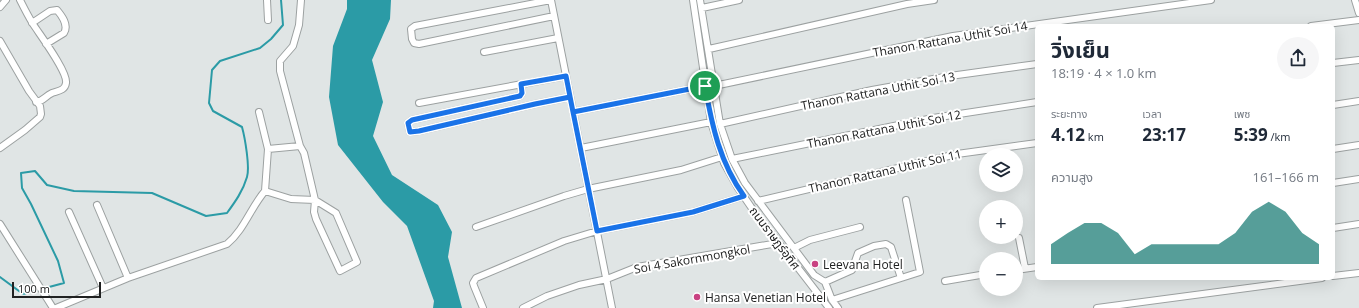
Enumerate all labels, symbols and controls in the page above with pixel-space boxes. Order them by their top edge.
street label: Thanon Rattana Uthit Soi 14 [871,17,1029,61]
text: วิ่งเย็น [1051,34,1110,64]
button: share [1277,37,1319,79]
text: 18:19 · 4 × 1.0 km [1051,64,1156,82]
street label: Thanon Rattana Uthit Soi 13 [800,68,957,114]
pin [688,69,722,103]
icon: arrive [694,75,716,97]
street label: Thanon Rattana Uthit Soi 12 [806,106,963,152]
text: ระยะทาง [1051,106,1087,121]
text: เวลา [1142,106,1162,121]
text: เพซ [1234,106,1250,121]
text: 4.12 [1051,123,1085,146]
text: 23:17 [1142,123,1186,146]
text: 5:39 [1234,123,1268,146]
text: km [1085,129,1104,144]
text: /km [1268,129,1291,144]
street label: Thanon Rattana Uthit Soi 11 [807,145,963,197]
map controls [979,148,1023,296]
button: layers [979,148,1023,192]
text: ความสูง [1051,168,1093,186]
text: 161–166 m [1252,168,1319,186]
button: + [979,200,1023,244]
street label: ถนนราษฏร์อุทิศ [746,203,804,273]
street label: Soi 4 Sakornmongkol [633,240,751,278]
button: − [979,252,1023,296]
place label: Leevana Hotel [823,256,903,273]
marker: Leevana Hotel [810,259,820,269]
scale bar [12,280,101,299]
text: 100 m [18,281,50,296]
place label: Hansa Venetian Hotel [705,289,826,306]
marker: Hansa Venetian Hotel [692,292,702,302]

